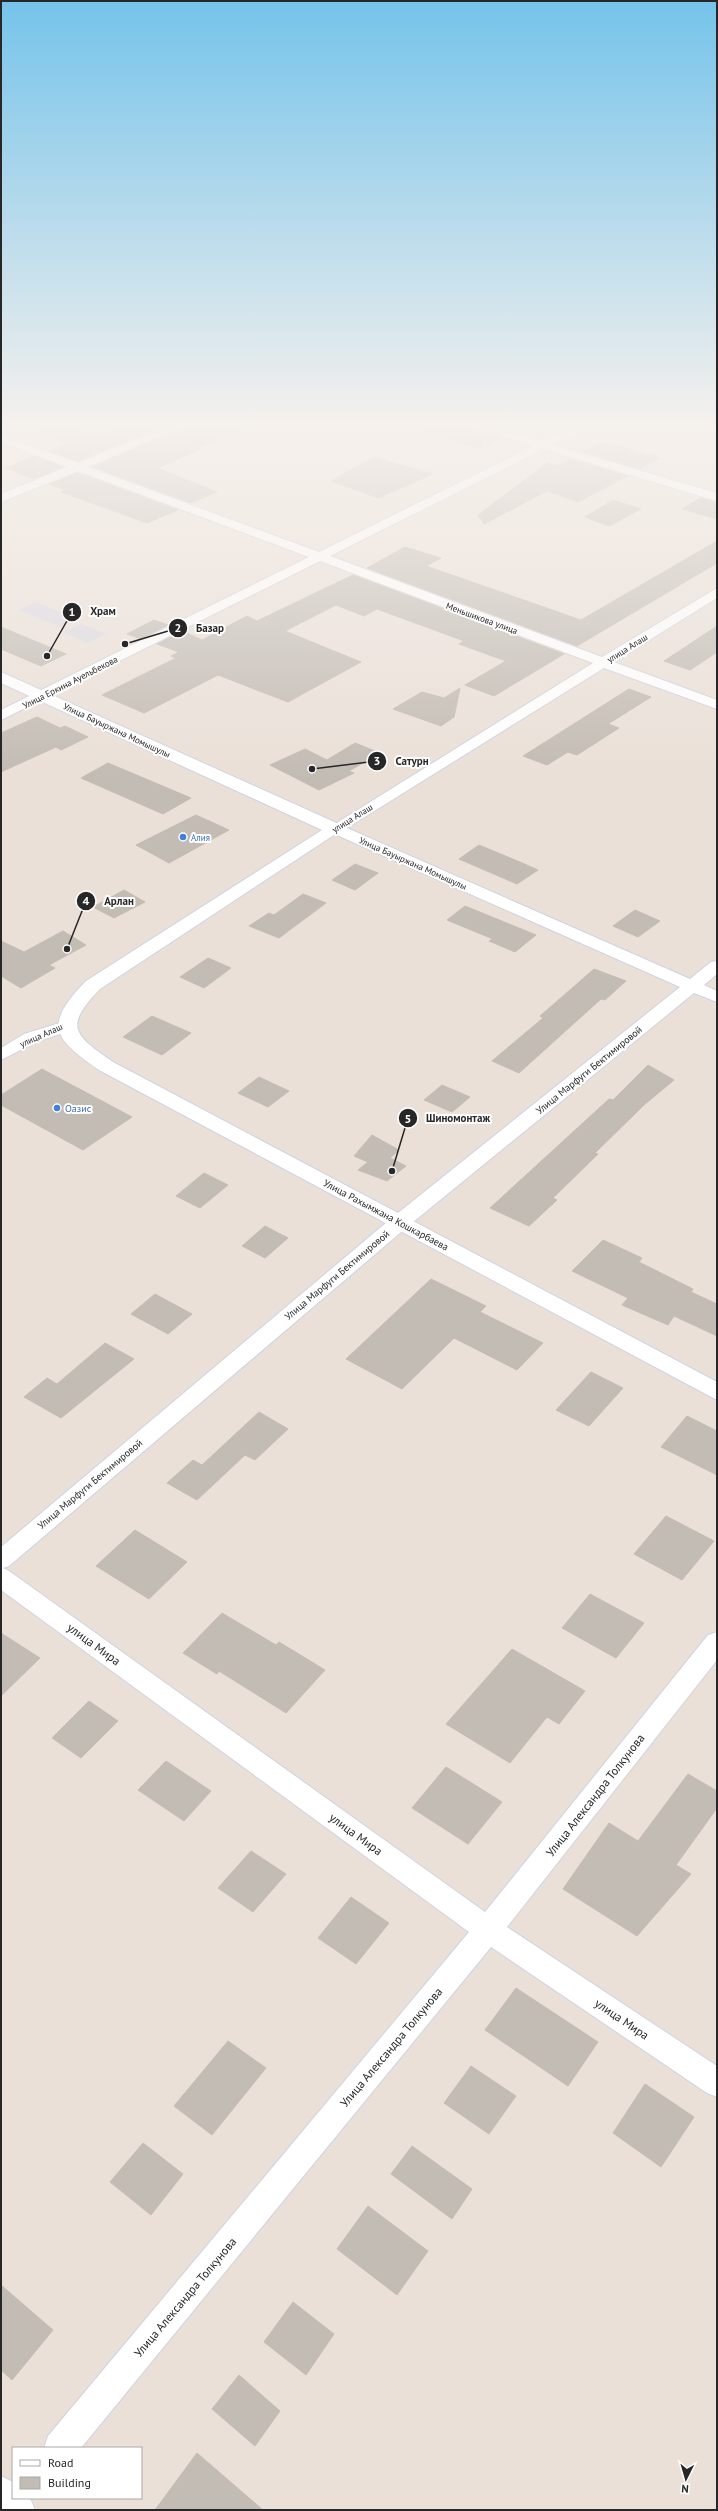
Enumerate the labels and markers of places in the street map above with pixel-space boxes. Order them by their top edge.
callout: Храм [62,600,124,623]
callout: Базар [168,617,232,640]
callout: Сатурн [367,750,436,773]
marker: Алия [178,832,188,842]
place label: Алия [191,832,210,843]
callout: Арлан [76,890,141,913]
place label: Оазис [65,1102,92,1115]
marker: Оазис [52,1103,62,1113]
callout: Шиномонтаж [398,1107,498,1130]

